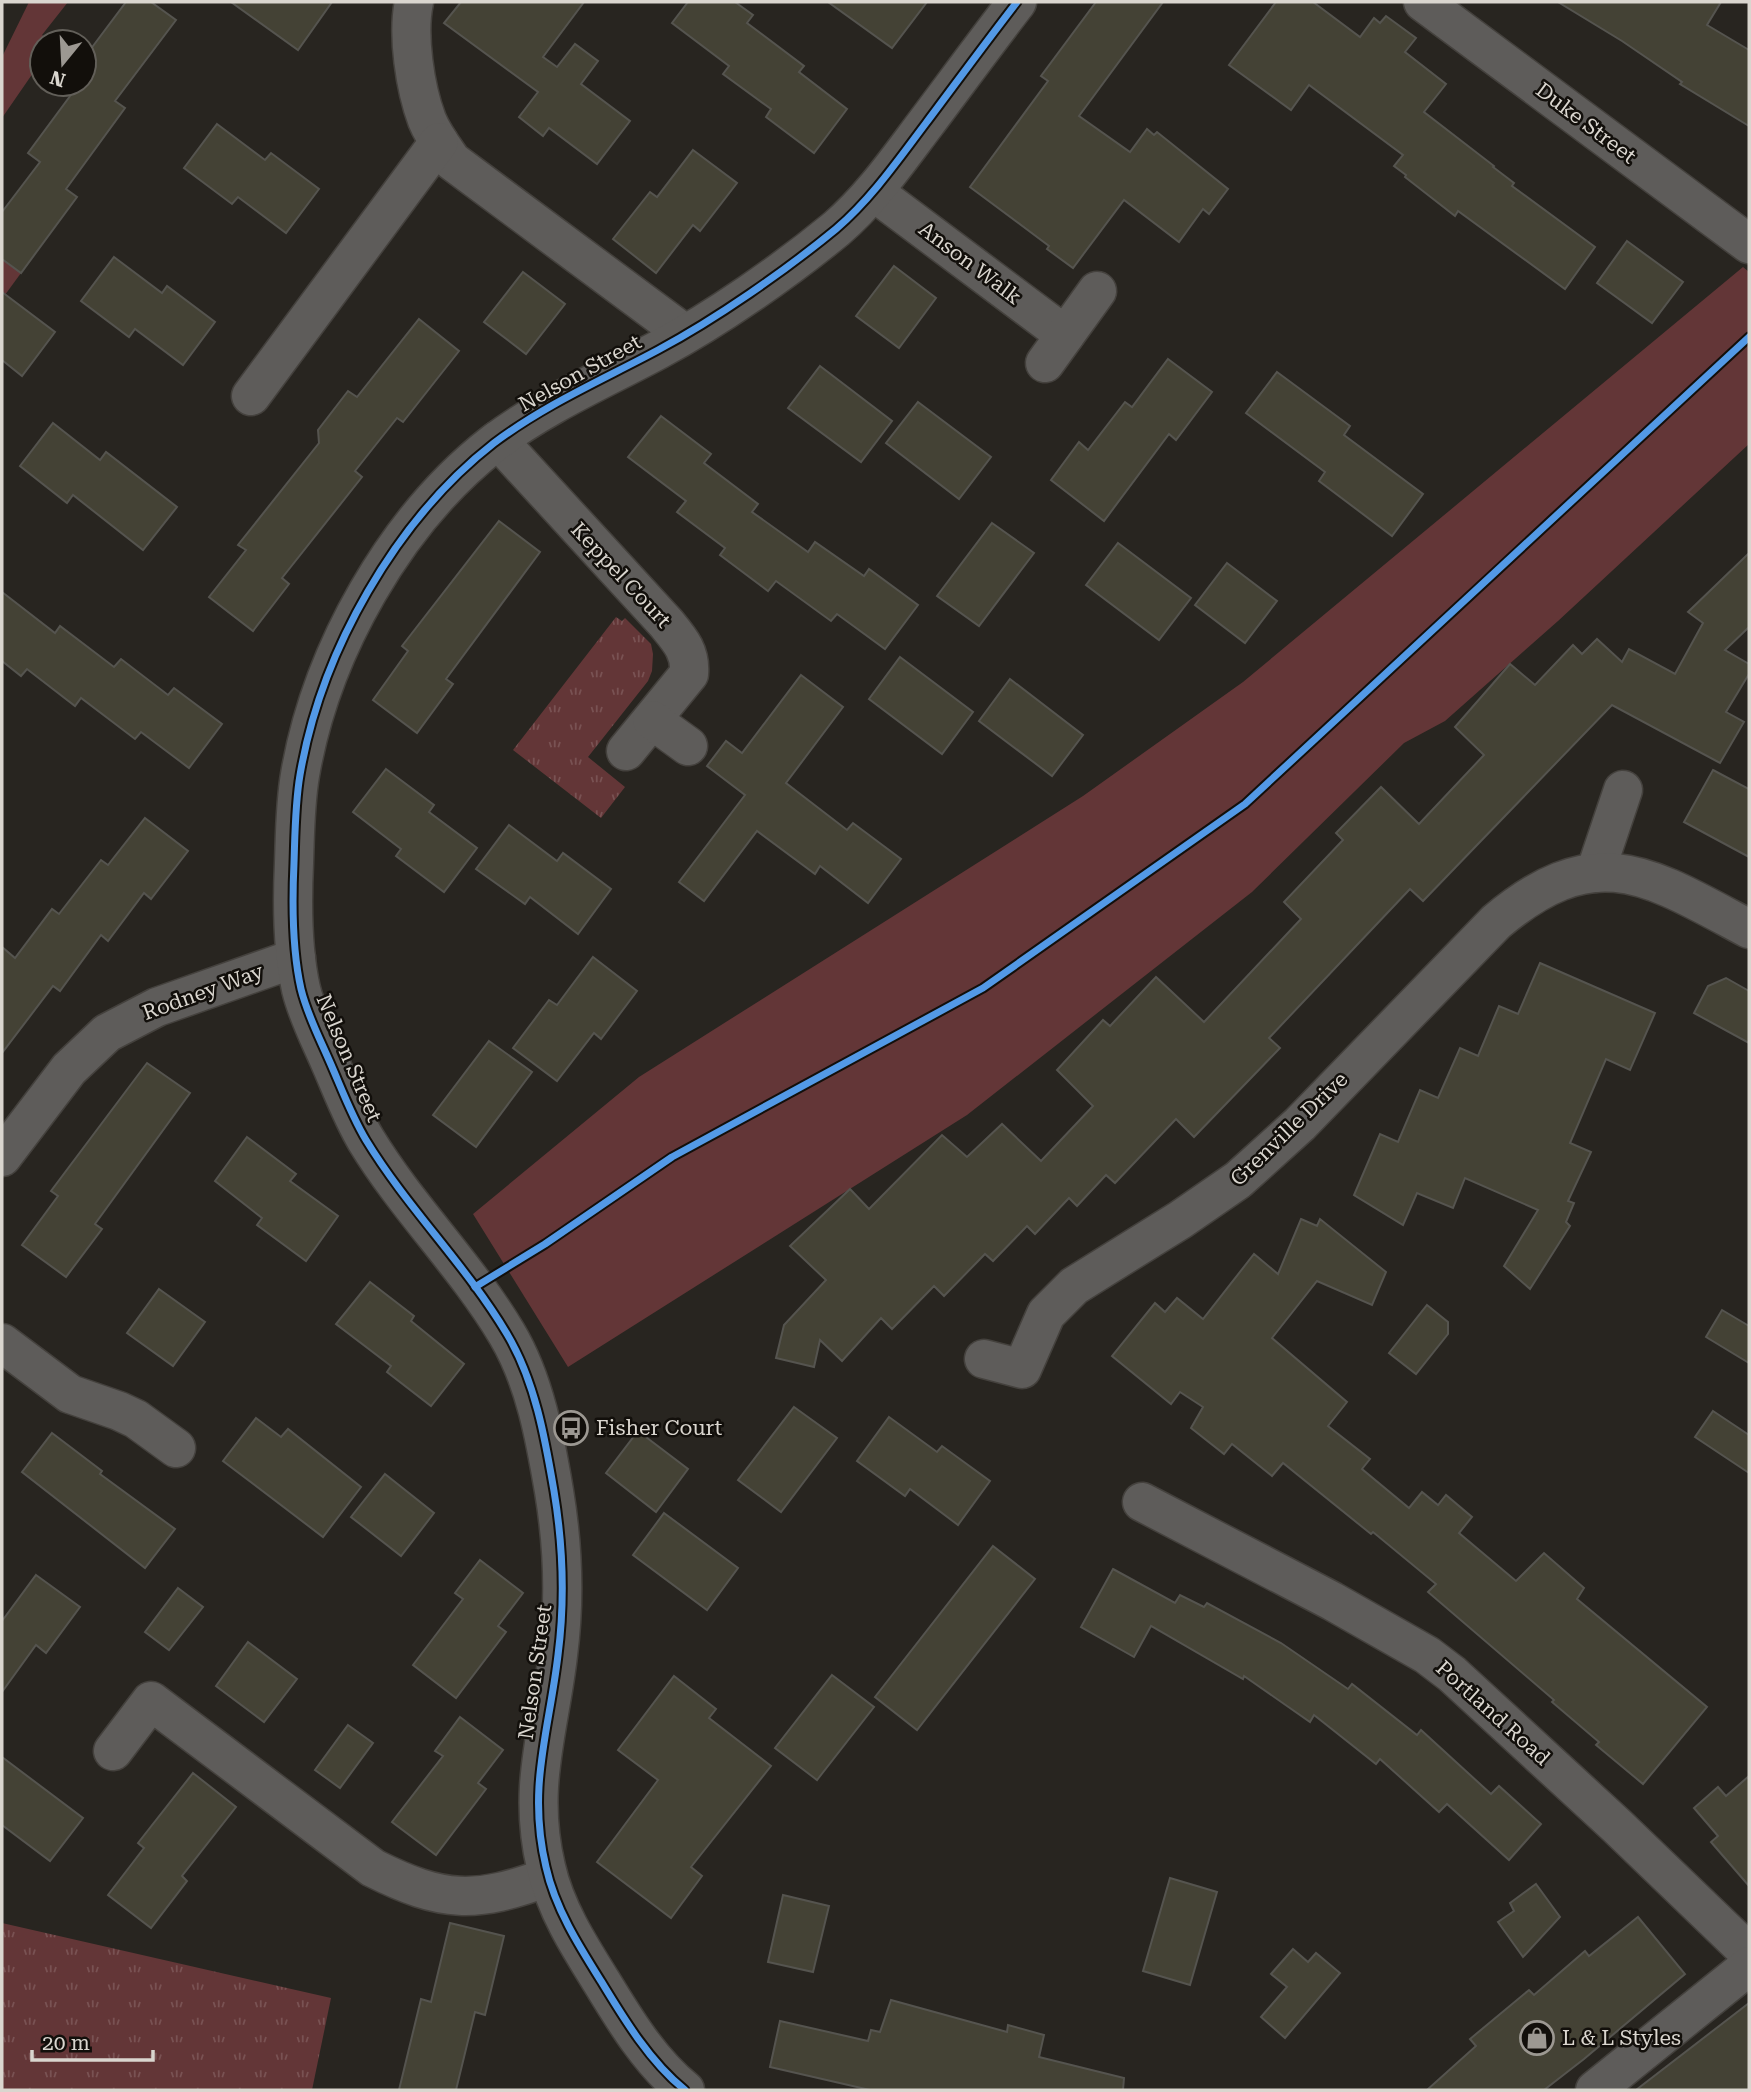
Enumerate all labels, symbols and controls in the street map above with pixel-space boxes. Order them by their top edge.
north arrow [28,28,98,98]
text: N [47,65,68,92]
street label: Duke Street [1531,78,1641,169]
street label: Anson Walk [914,217,1026,309]
street label: Nelson Street [515,329,646,417]
street label: Keppel Court [566,517,676,633]
street label: Rodney Way [139,959,267,1025]
street label: Nelson Street [311,991,387,1126]
street label: Grenville Drive [1226,1067,1352,1191]
bus stop icon: Fisher Court [552,1409,590,1447]
place label: Fisher Court [596,1416,723,1440]
street label: Nelson Street [514,1603,556,1741]
street label: Portland Road [1431,1656,1555,1771]
scale bar [32,2018,152,2062]
shop icon: L & L Styles [1518,2019,1556,2057]
place label: L & L Styles [1562,2026,1681,2050]
text: 20 m [42,2031,90,2055]

